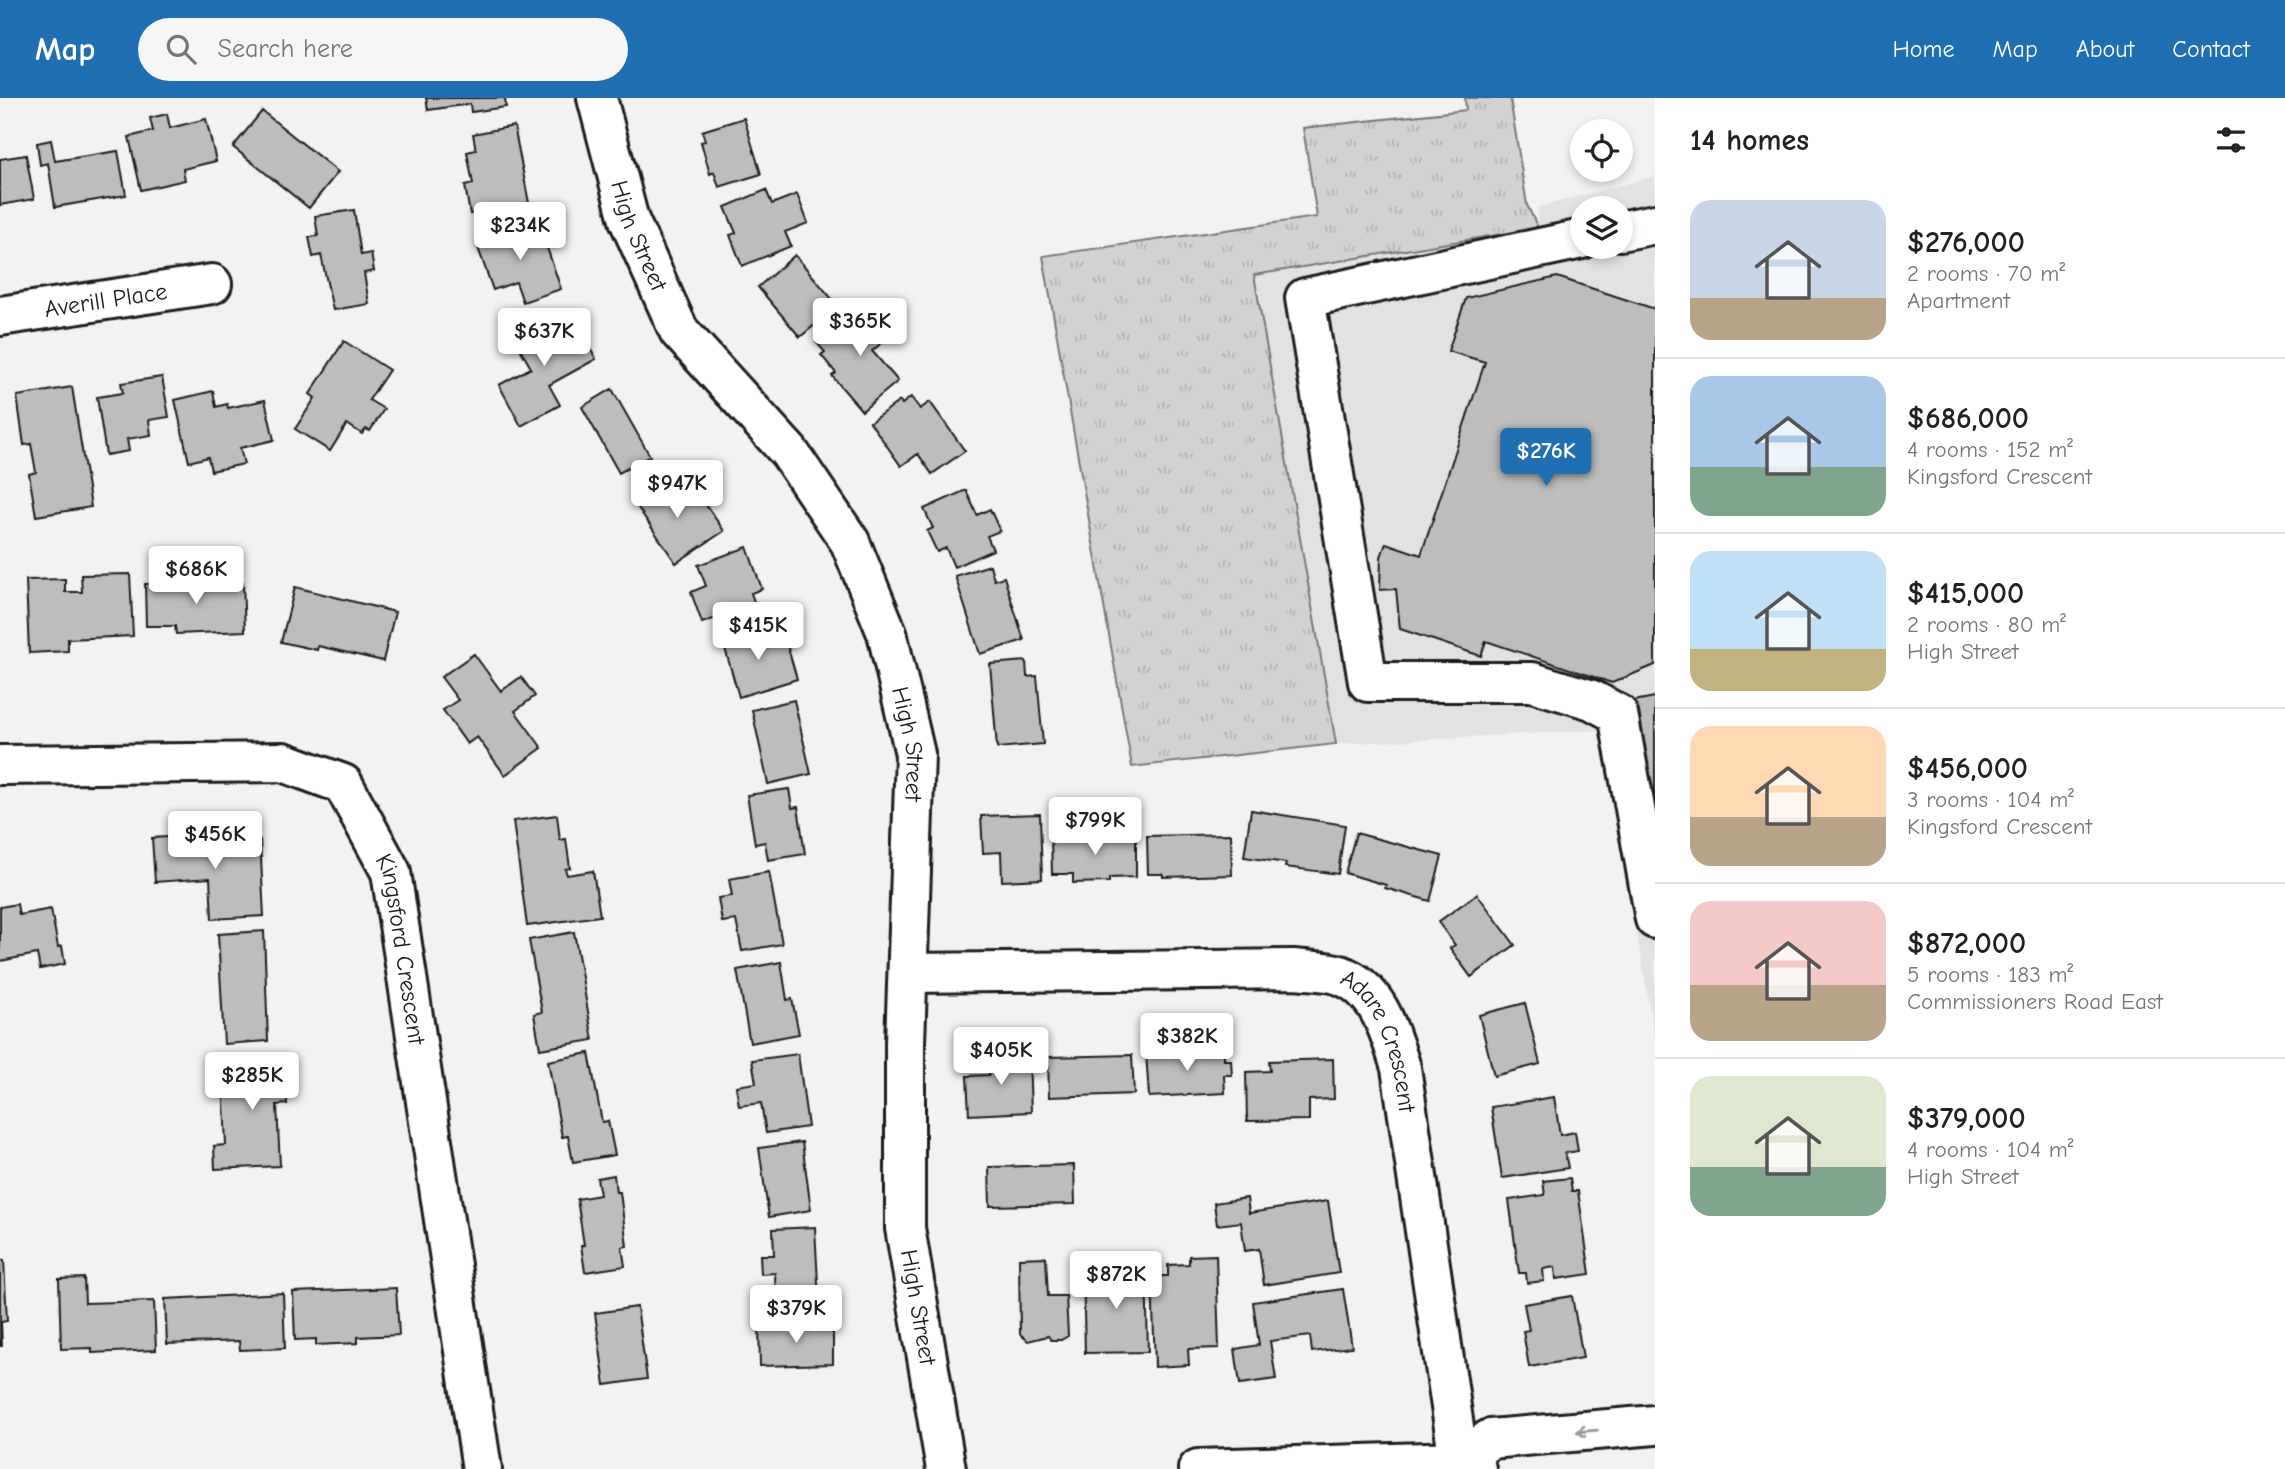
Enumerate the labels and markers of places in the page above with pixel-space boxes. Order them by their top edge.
pin: $234K [471,202,569,262]
pin: $365K [811,299,909,358]
pin: $637K [495,308,593,368]
pin: $276K [1497,428,1595,488]
pin: $947K [628,460,726,520]
pin: $686K [147,546,245,606]
pin: $415K [709,602,807,662]
pin: $799K [1046,798,1144,857]
pin: $456K [166,812,264,871]
pin: $382K [1138,1014,1236,1073]
pin: $405K [952,1028,1050,1087]
pin: $285K [203,1052,301,1112]
pin: $872K [1067,1252,1165,1311]
pin: $379K [747,1286,845,1345]

